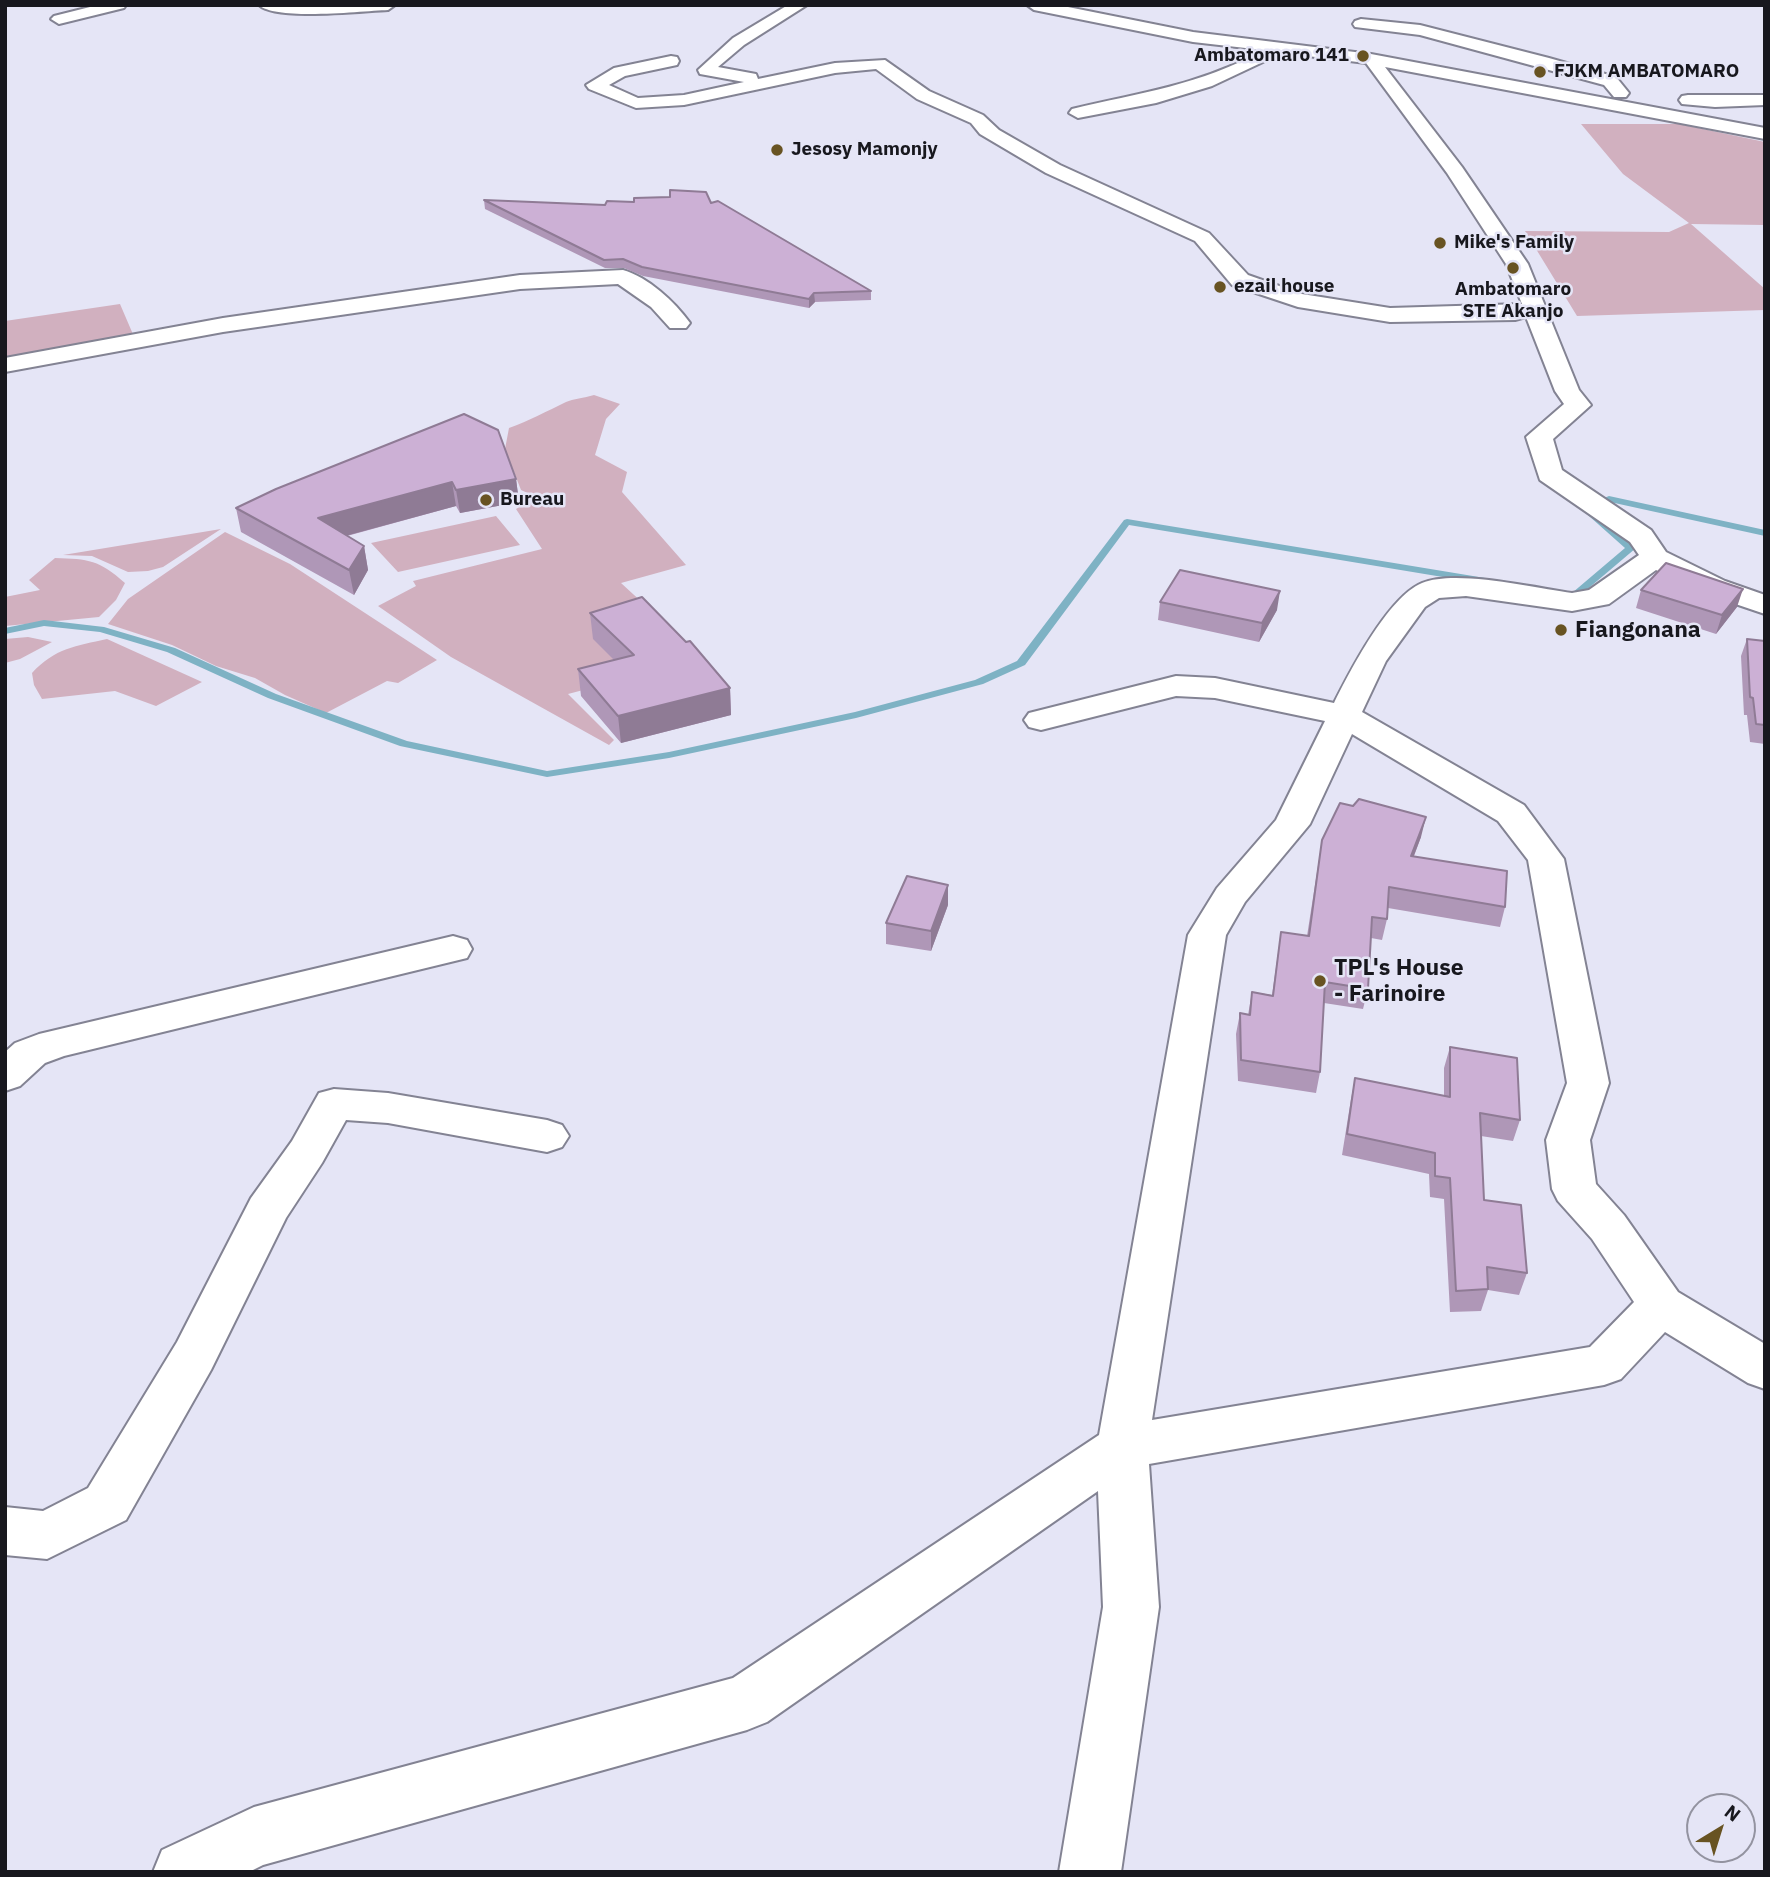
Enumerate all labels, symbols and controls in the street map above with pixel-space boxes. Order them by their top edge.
place label: Ambatomaro 141 [1194,45,1349,67]
marker: Ambatomaro 141 [1355,48,1371,64]
place label: FJKM AMBATOMARO [1554,61,1739,83]
marker: FJKM AMBATOMARO [1532,64,1548,80]
place label: Jesosy Mamonjy [791,139,938,161]
marker: Jesosy Mamonjy [769,142,785,158]
place label: Mike's Family [1454,232,1574,254]
marker: Mike's Family [1432,235,1448,251]
marker: Ambatomaro STE Akanjo [1505,260,1521,276]
place label: ezail house [1234,276,1335,298]
marker: ezail house [1212,279,1228,295]
place label: Ambatomaro STE Akanjo [1455,279,1571,323]
place label: Bureau [500,489,564,511]
marker: Bureau [478,492,494,508]
place label: Fiangonana [1575,616,1701,644]
marker: Fiangonana [1553,622,1569,638]
place label: TPL's House - Farinoire [1334,954,1464,1008]
marker: TPL's House - Farinoire [1312,973,1328,989]
north arrow [1686,1793,1756,1863]
text: N [1720,1799,1746,1827]

